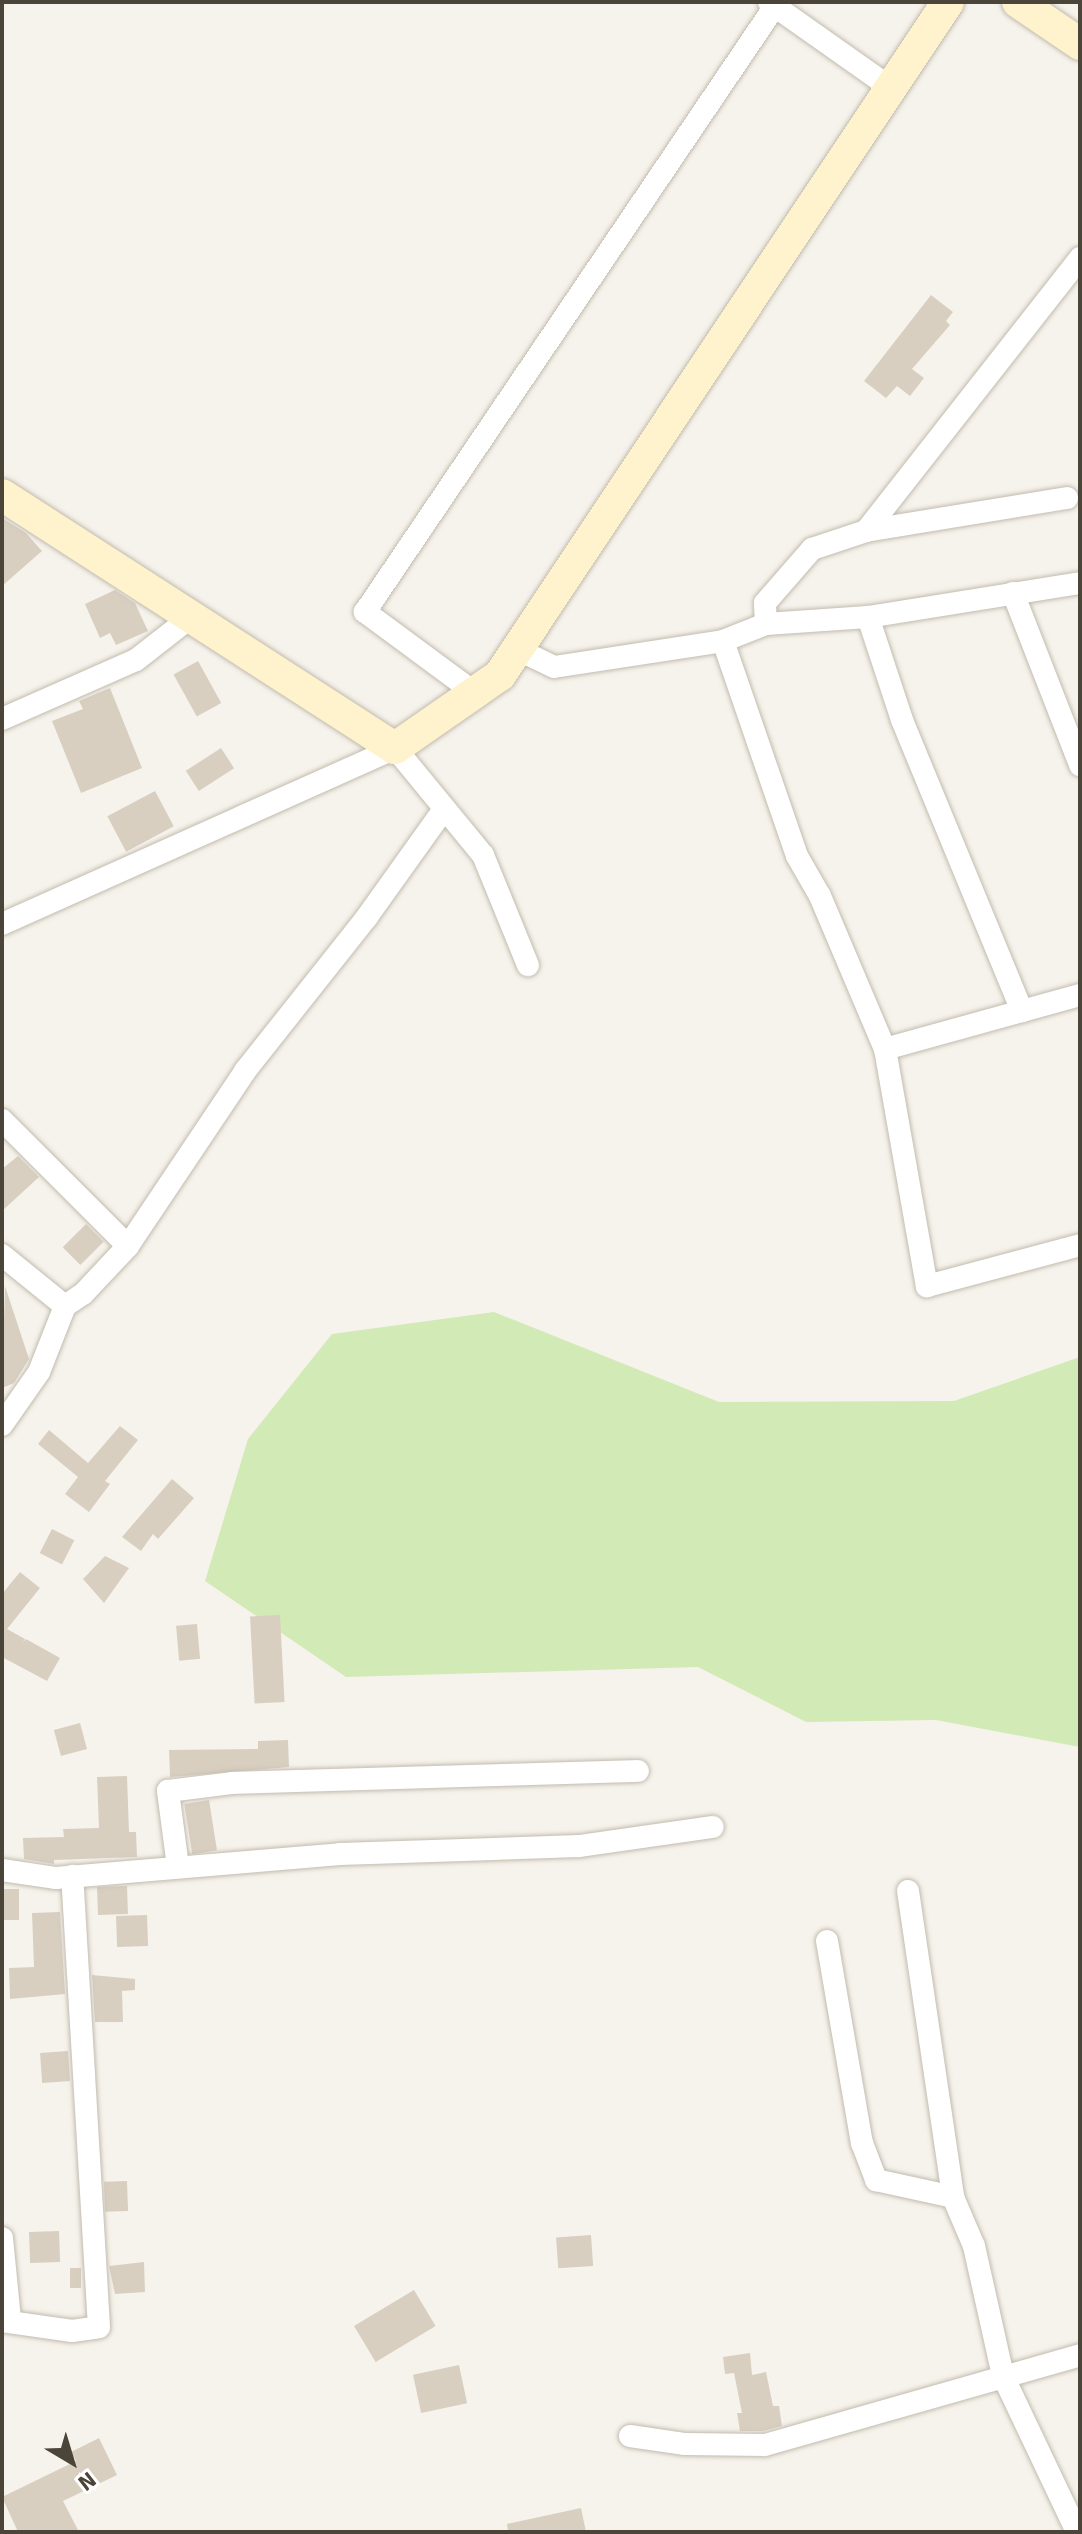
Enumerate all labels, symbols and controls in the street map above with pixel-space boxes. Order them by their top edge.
north arrow [32,2422,112,2502]
text: N [73,2466,101,2497]

